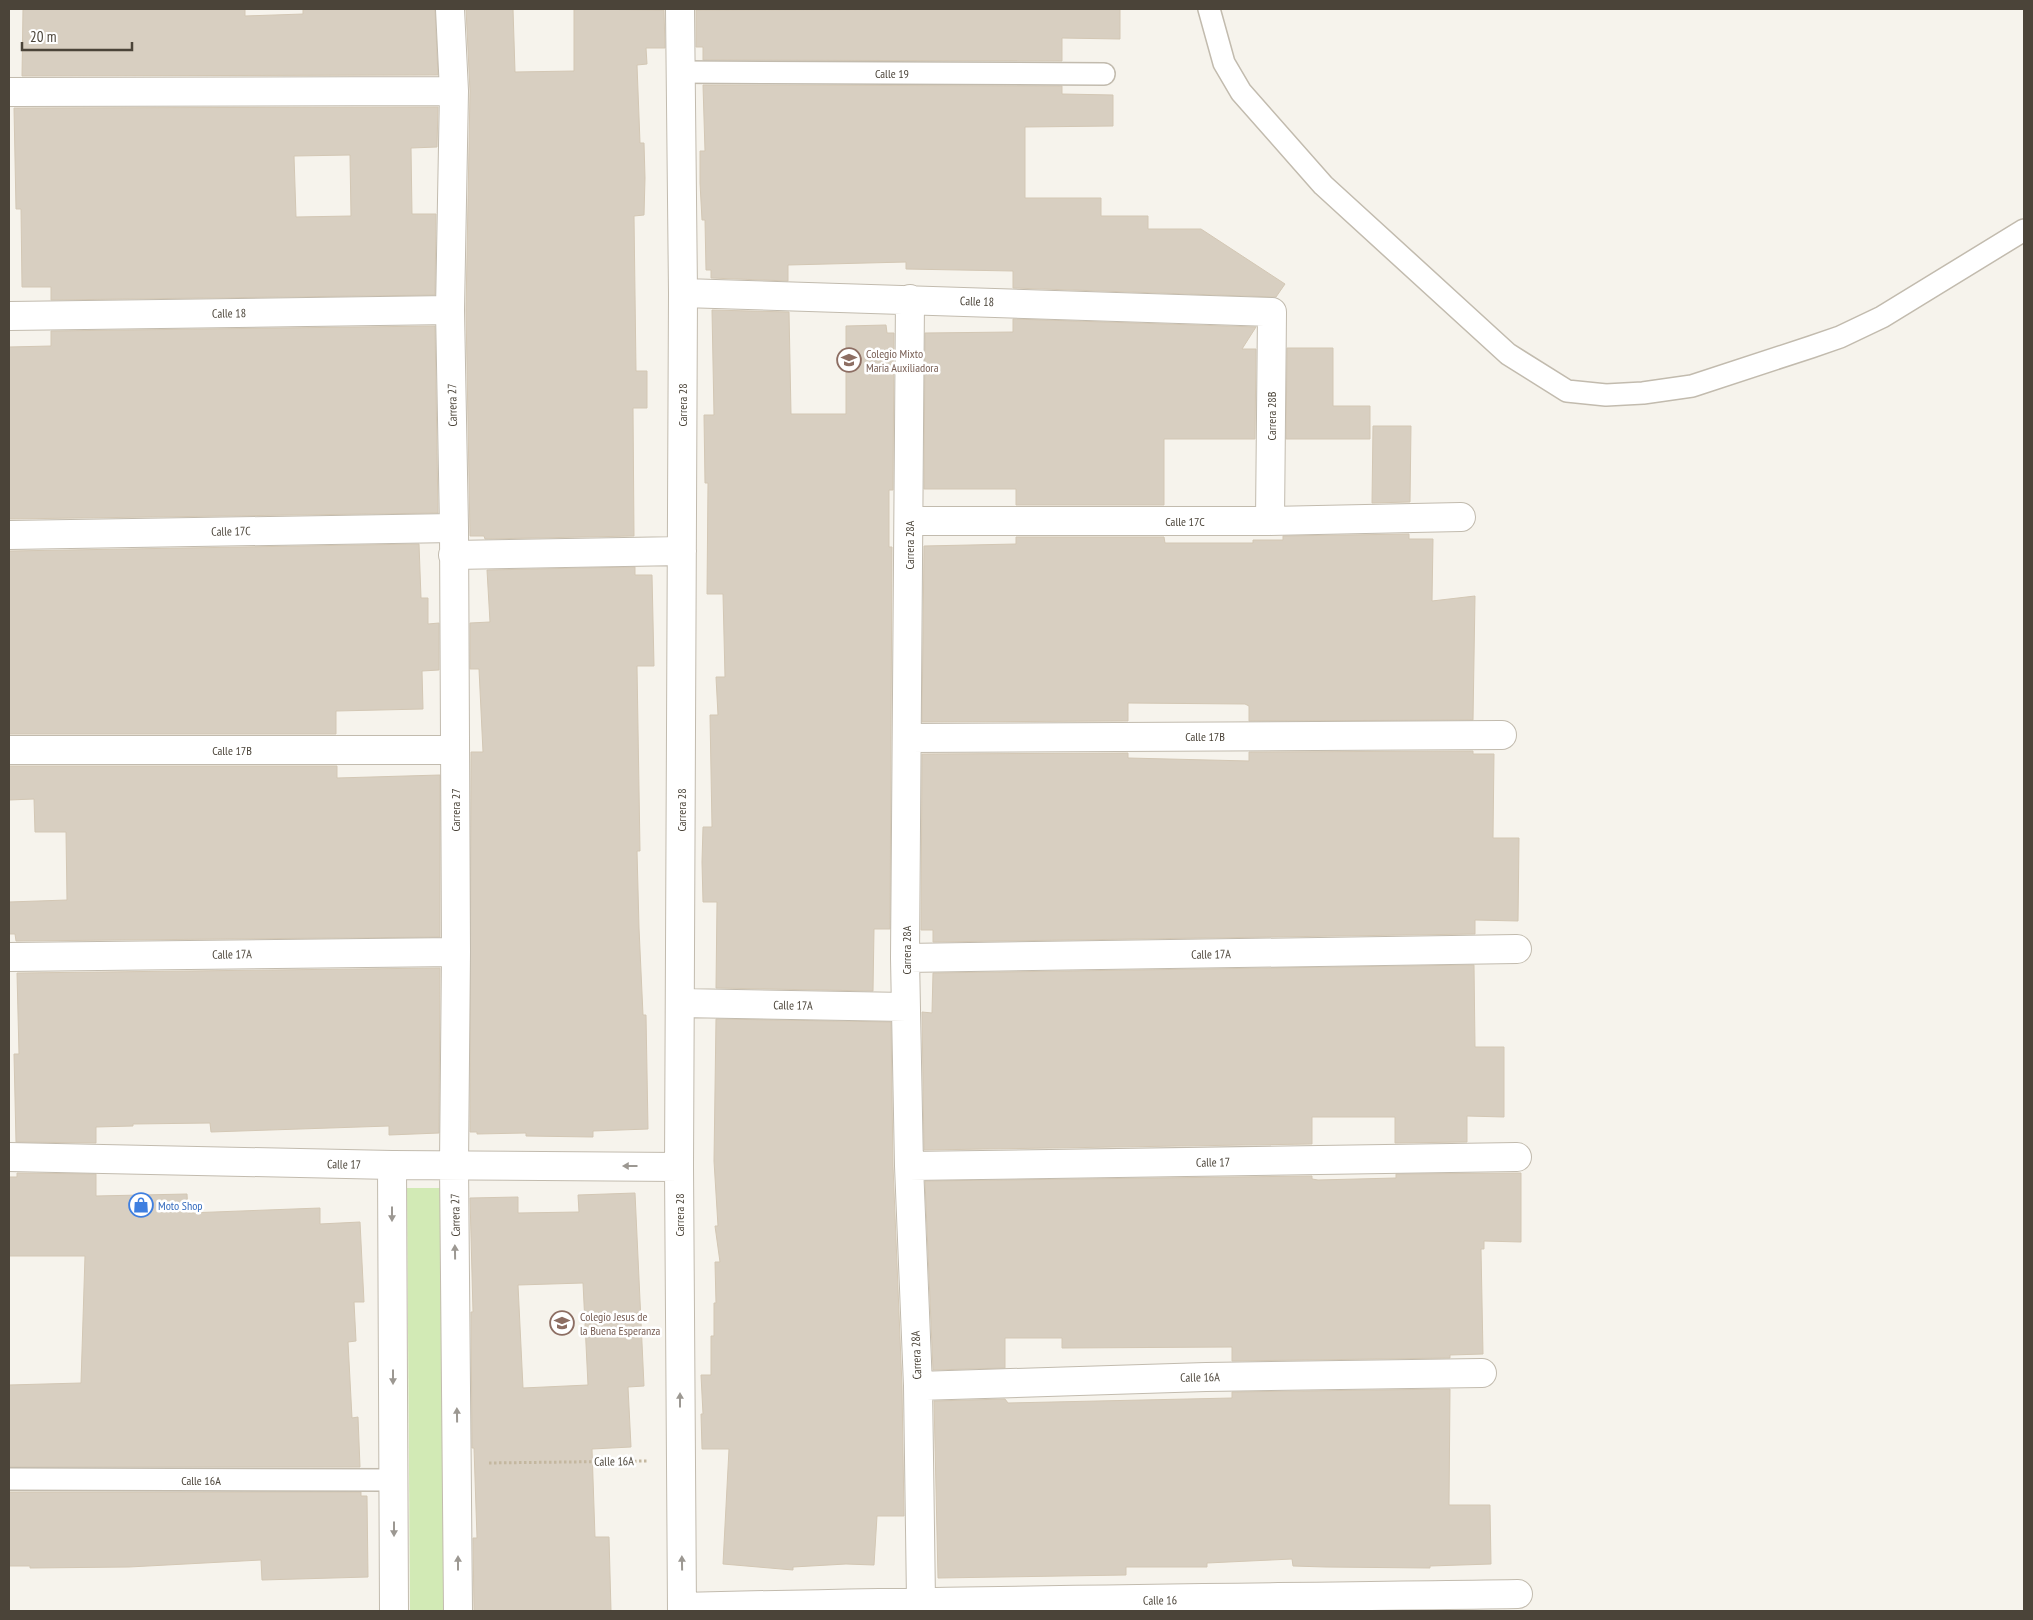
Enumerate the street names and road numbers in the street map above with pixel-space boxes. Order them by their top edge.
street label: Calle 19 [875,66,909,81]
street label: Calle 18 [960,293,994,309]
street label: Calle 18 [212,305,246,321]
street label: Carrera 27 [444,383,460,427]
street label: Carrera 28 [675,383,690,427]
street label: Carrera 28B [1264,391,1279,440]
street label: Calle 17C [1165,514,1205,529]
street label: Carrera 28A [902,520,917,569]
street label: Calle 17C [211,523,251,539]
street label: Calle 17B [1185,729,1225,744]
street label: Calle 17B [212,743,252,758]
street label: Carrera 27 [448,788,463,832]
street label: Carrera 28 [674,788,689,832]
street label: Carrera 28A [899,925,914,974]
street label: Calle 17A [212,946,252,962]
street label: Calle 17A [1191,946,1231,962]
street label: Calle 17A [773,997,813,1013]
street label: Calle 17 [1196,1154,1230,1170]
street label: Calle 17 [327,1156,361,1172]
street label: Carrera 27 [447,1193,463,1237]
street label: Carrera 28 [672,1193,687,1237]
street label: Carrera 28A [908,1330,924,1380]
street label: Calle 16A [1180,1369,1220,1385]
street label: Calle 16A [594,1453,634,1469]
street label: Calle 16A [181,1473,221,1488]
street label: Calle 16 [1143,1592,1177,1608]

